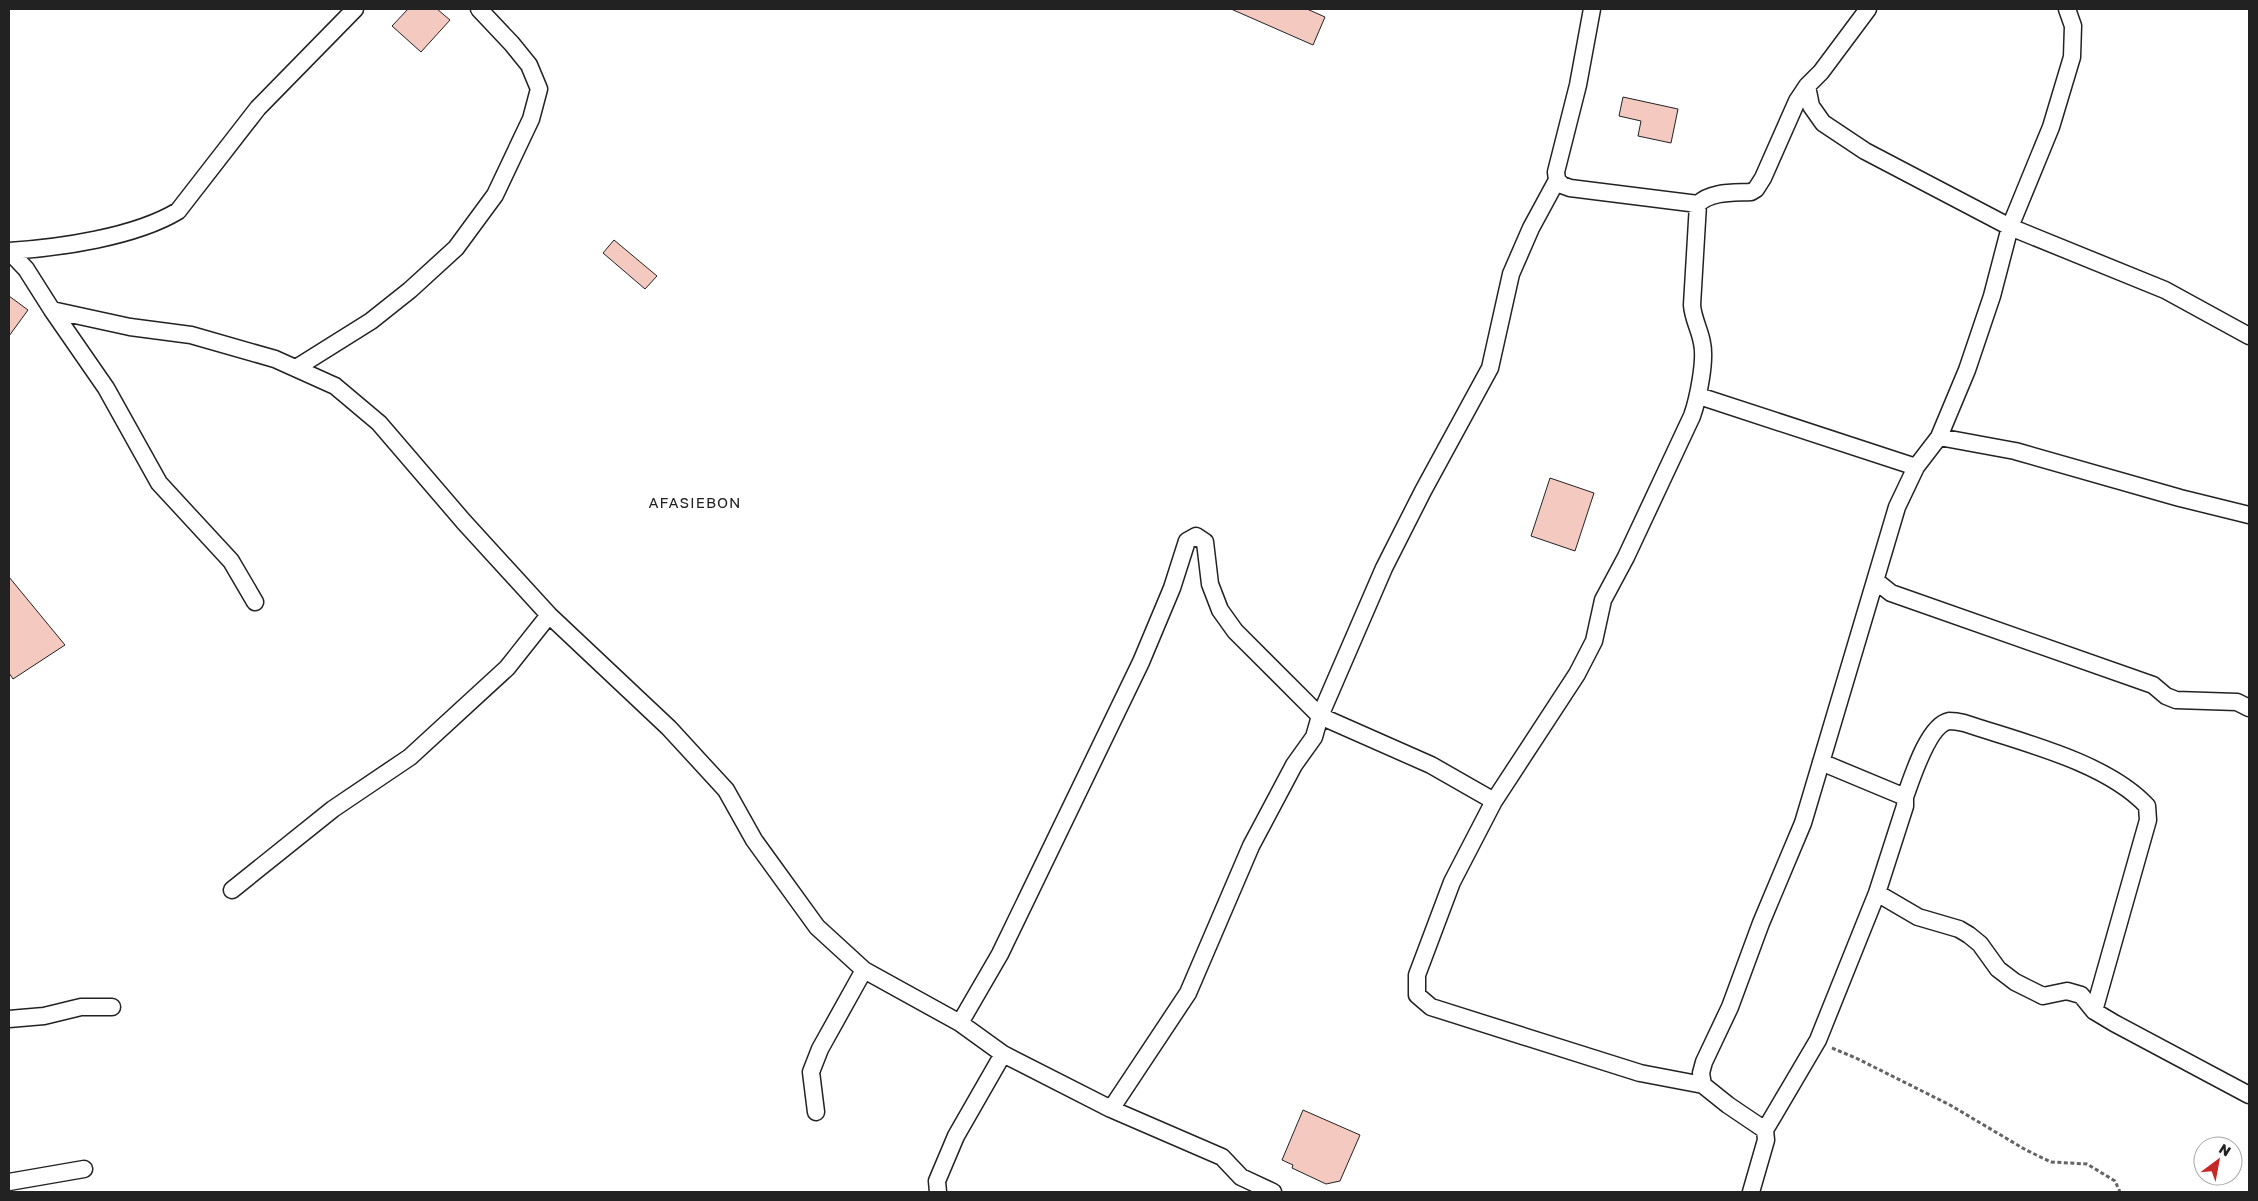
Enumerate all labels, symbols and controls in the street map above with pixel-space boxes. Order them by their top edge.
district label: AFASIEBON [649,493,741,511]
north arrow [2193,1136,2243,1186]
text: N [2216,1140,2234,1160]

